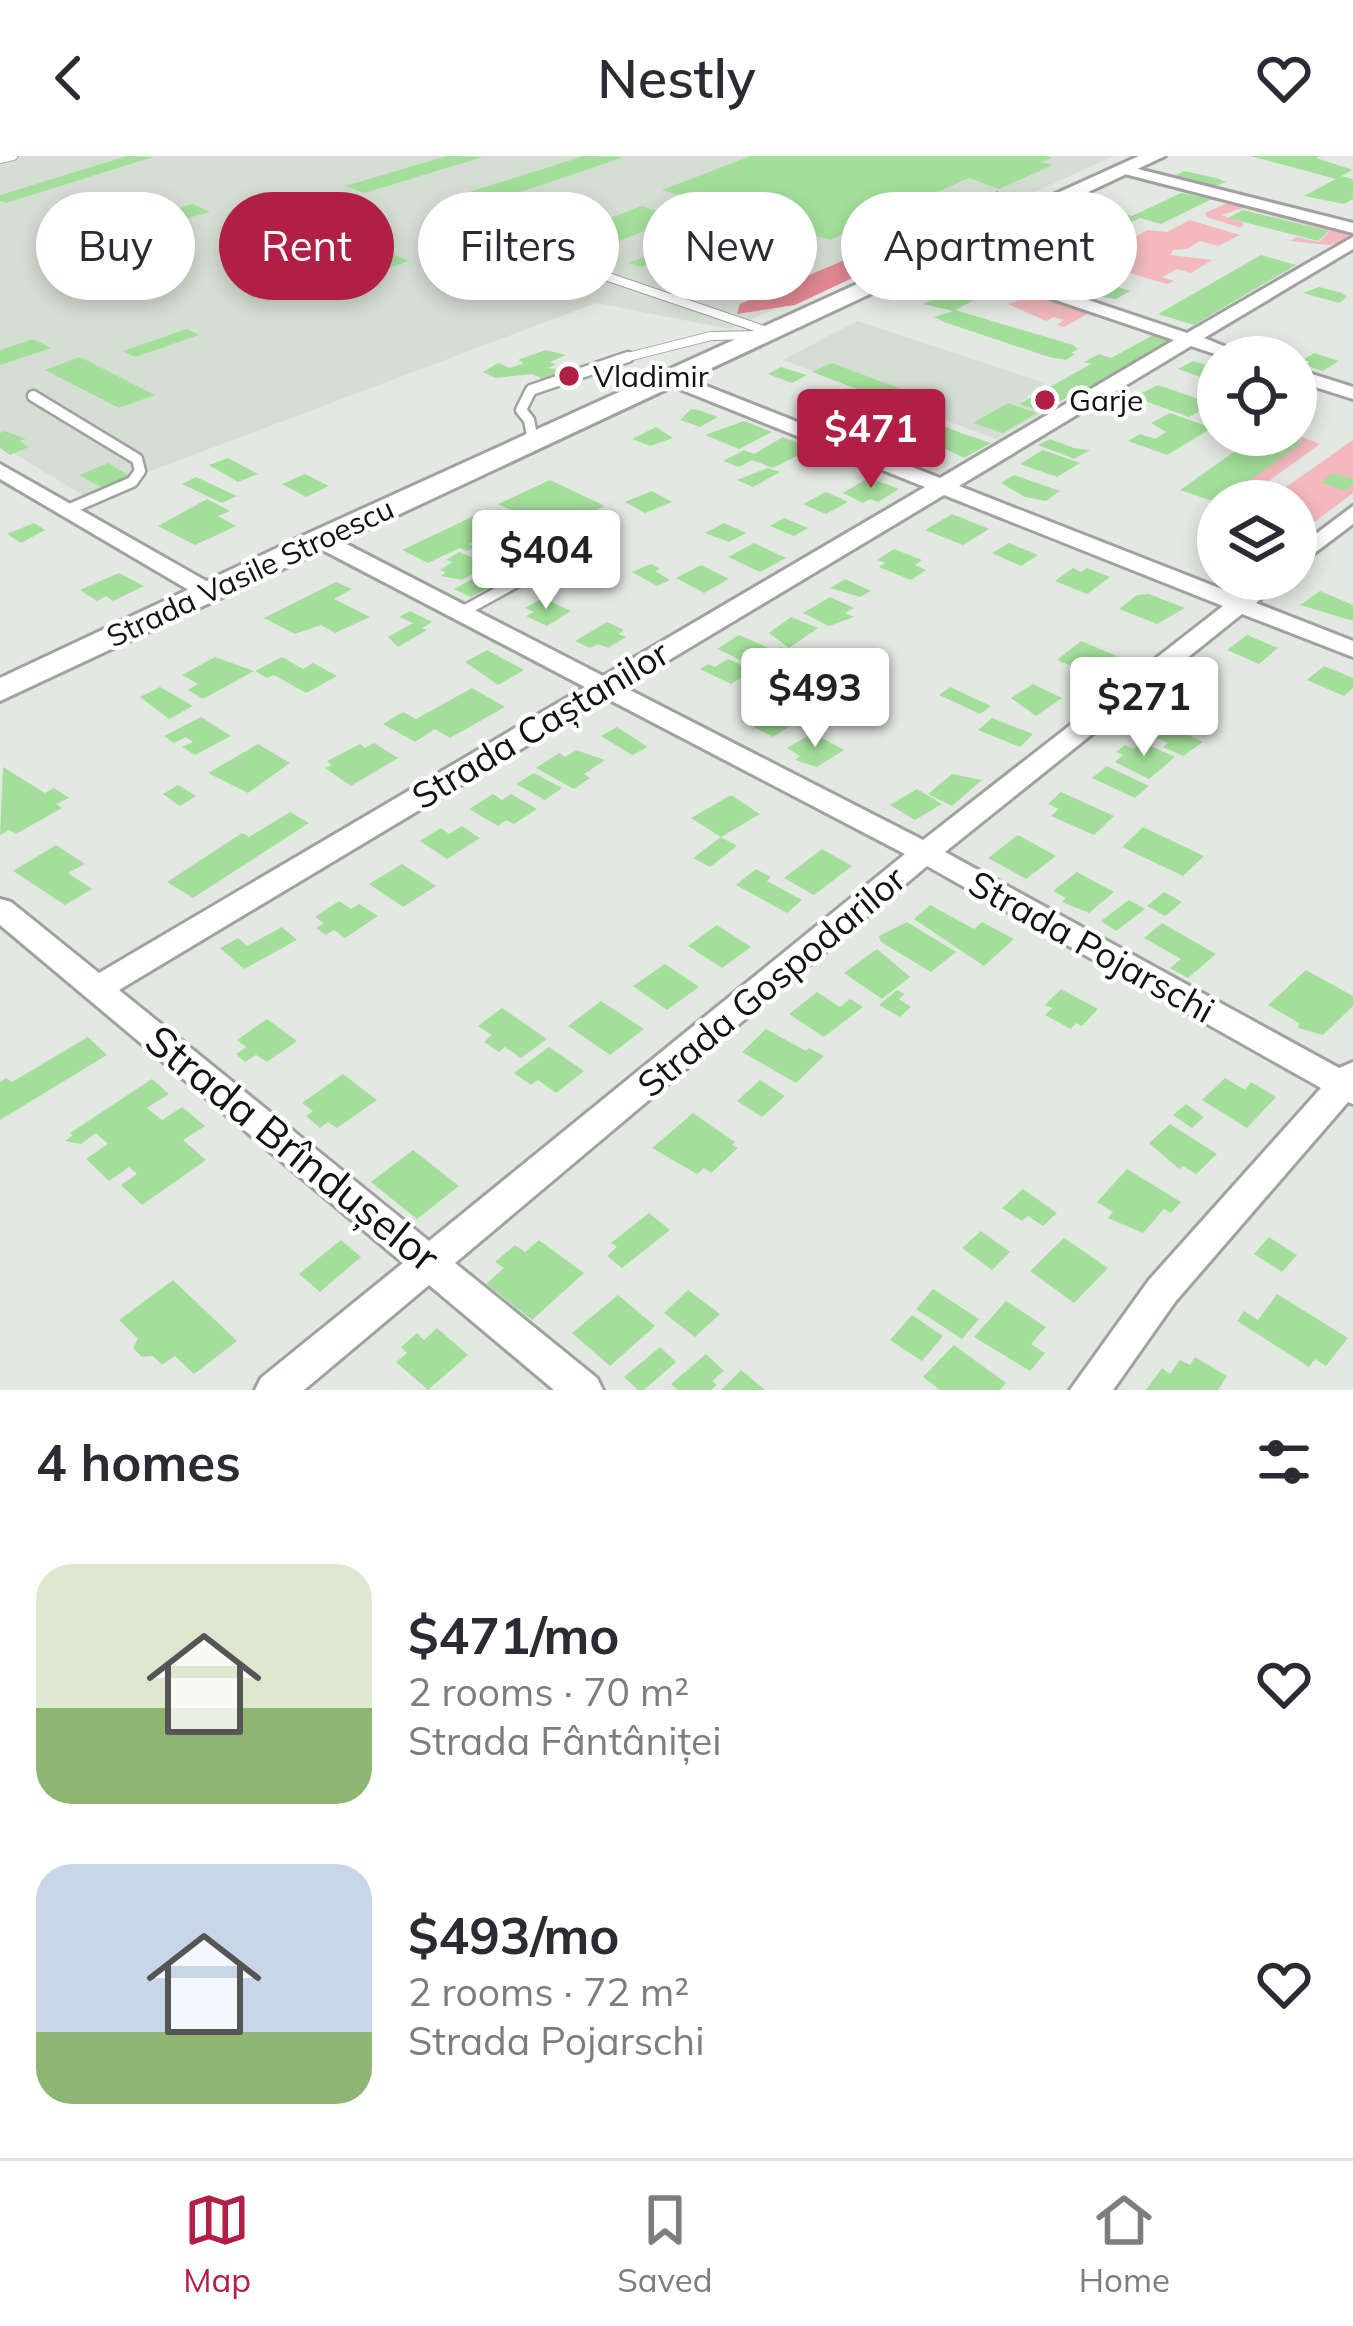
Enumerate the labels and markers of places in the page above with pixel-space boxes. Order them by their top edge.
place label: Vladimir [593,357,709,395]
marker: Vladimir [556,363,582,389]
place label: Garje [1069,381,1143,419]
marker: Garje [1032,387,1058,413]
pin: $471 [800,389,942,491]
pin: $404 [475,510,617,612]
pin: $493 [744,648,886,750]
pin: $271 [1073,657,1215,759]

